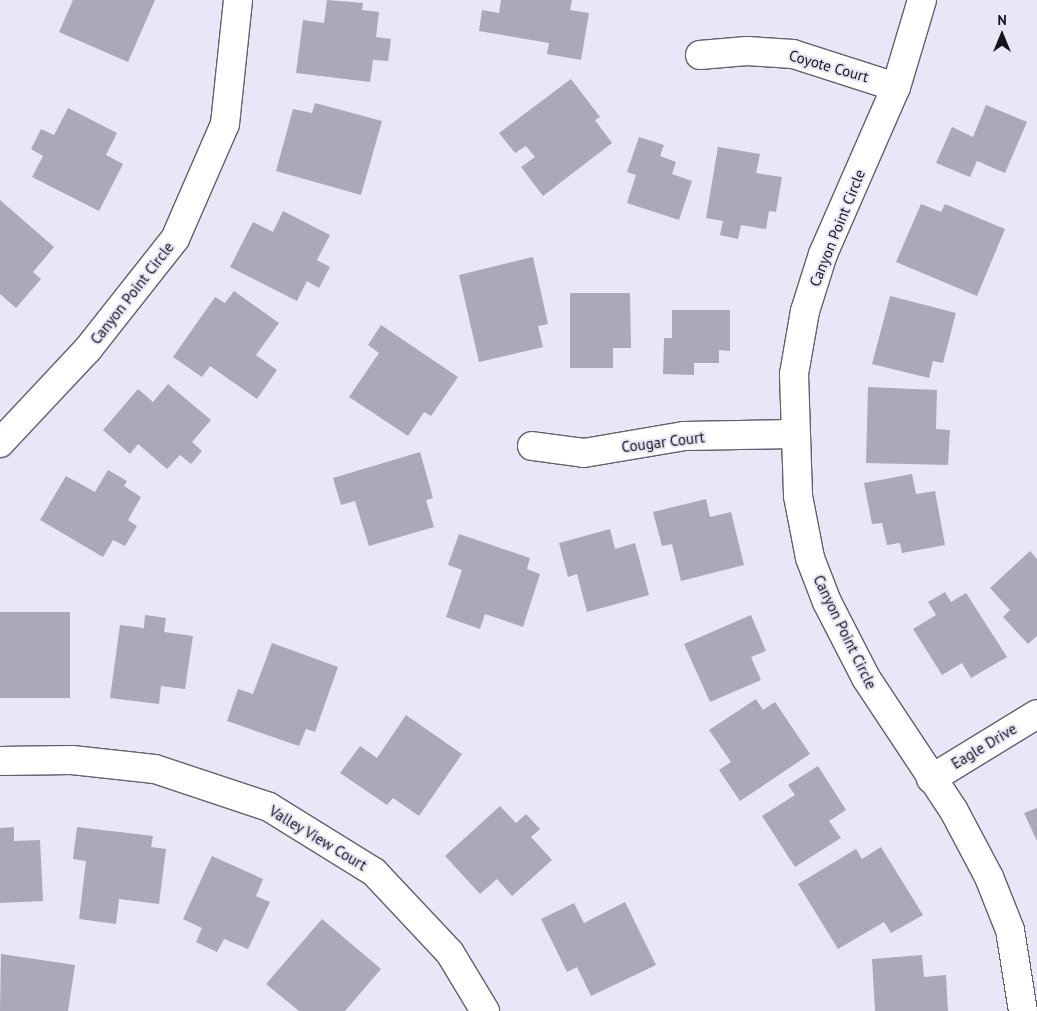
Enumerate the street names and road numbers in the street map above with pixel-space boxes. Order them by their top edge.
street label: Coyote Court [787,46,871,86]
street label: Canyon Point Circle [805,167,869,289]
street label: Canyon Point Circle [87,238,177,348]
street label: Cougar Court [620,428,706,456]
street label: Canyon Point Circle [810,572,880,692]
street label: Eagle Drive [948,719,1020,773]
street label: Valley View Court [265,801,371,875]

